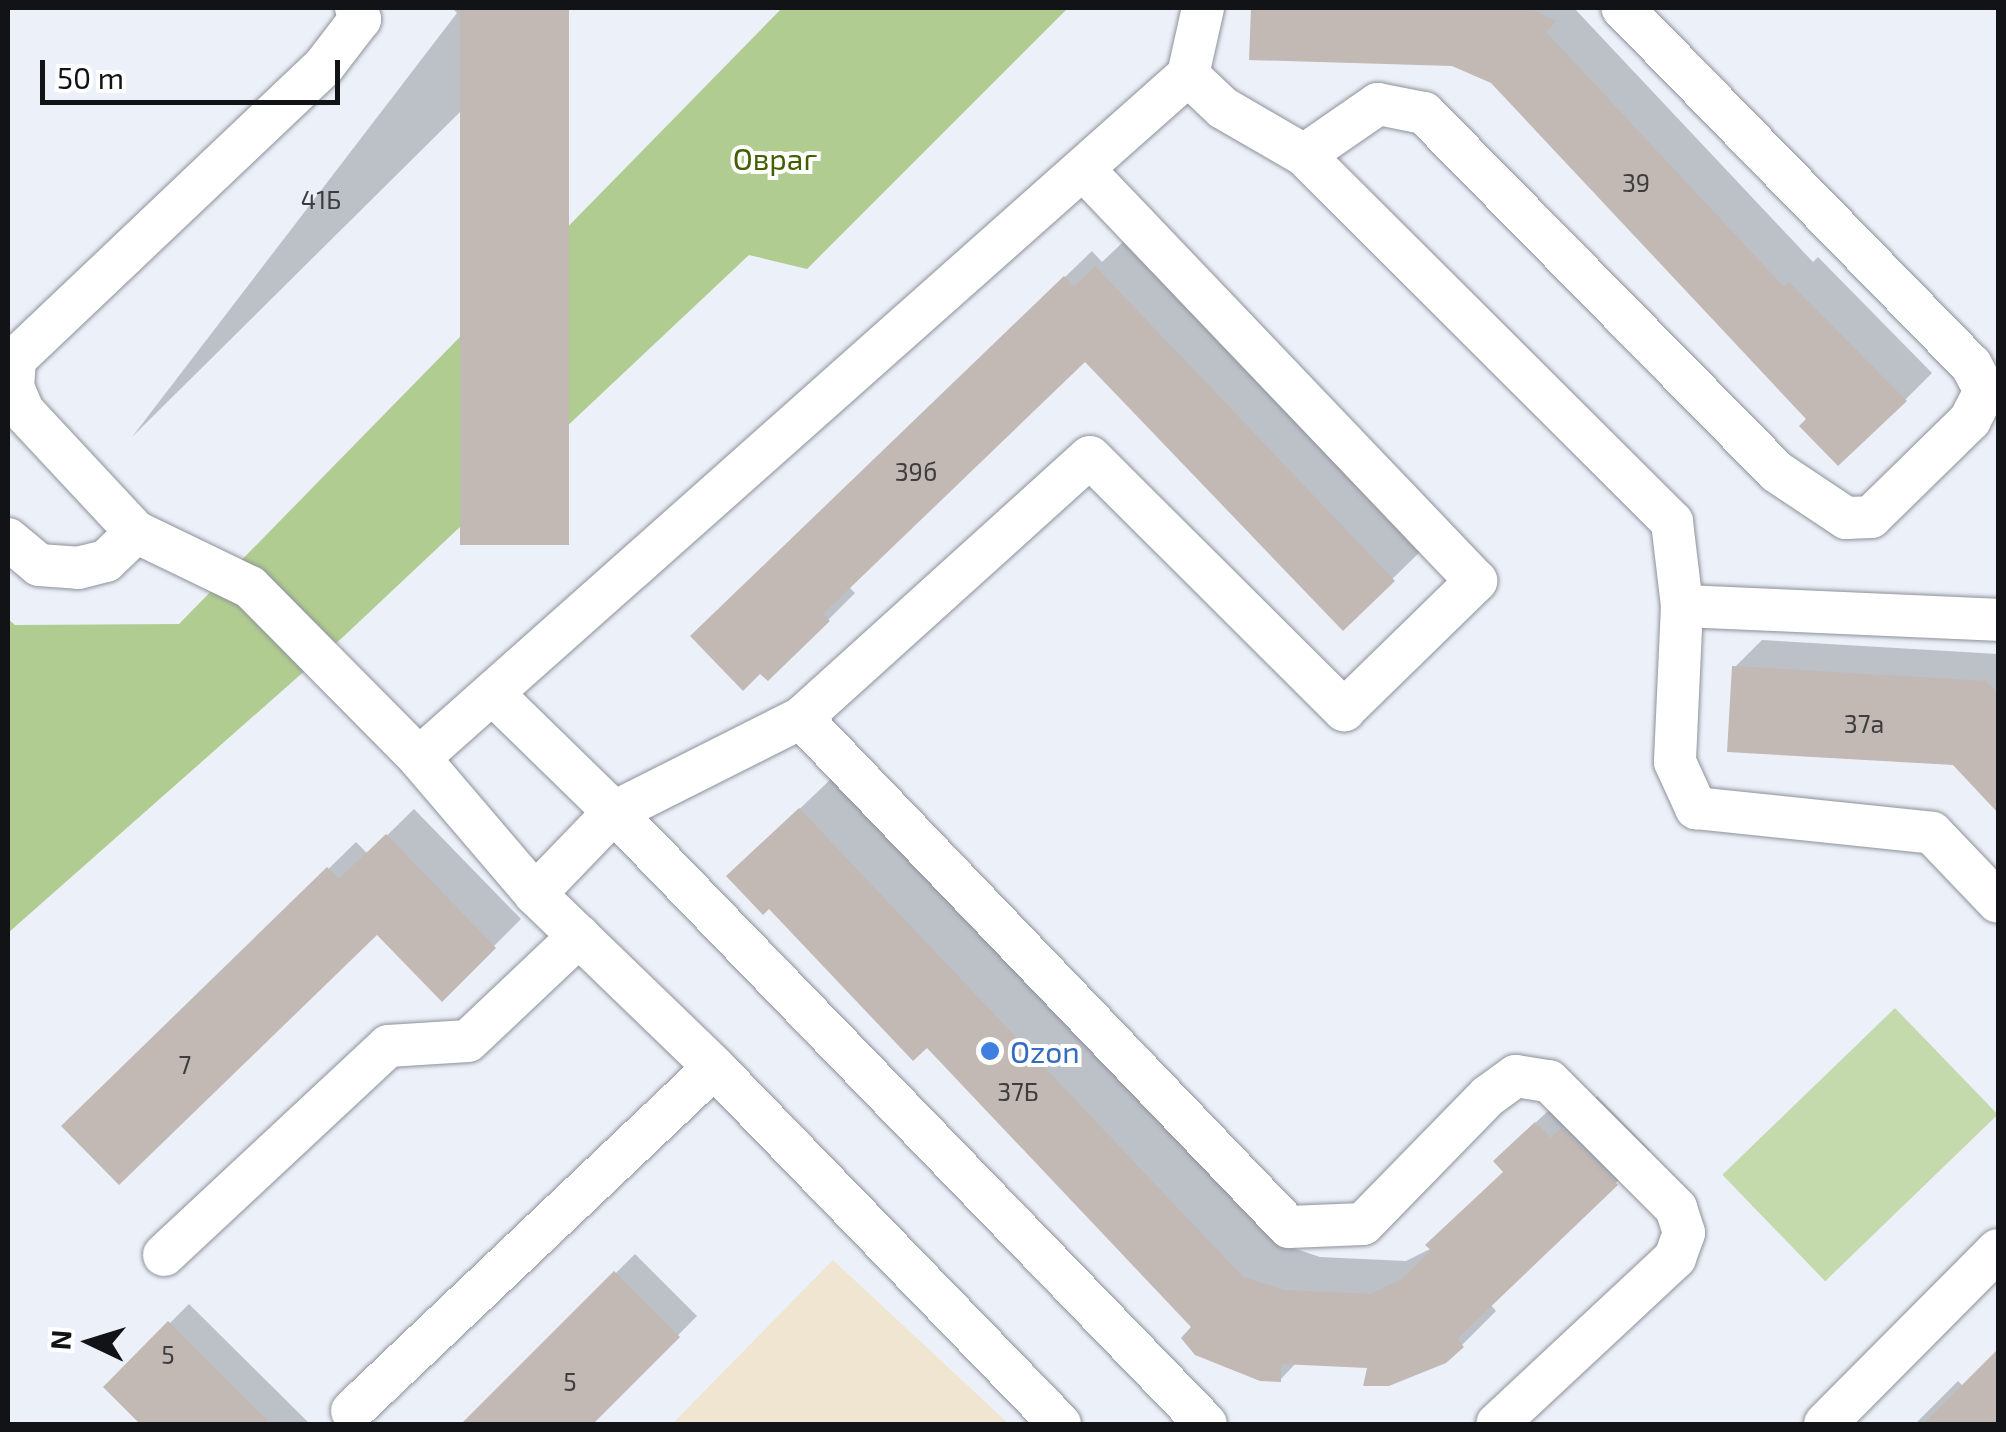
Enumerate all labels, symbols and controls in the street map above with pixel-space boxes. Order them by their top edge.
scale bar [45,40,345,102]
text: 50 m [57,59,124,95]
park label: Овраг [733,140,817,176]
house number: 39 [1622,167,1650,197]
house number: 41Б [301,184,341,214]
house number: 39б [895,456,937,486]
house number: 37а [1844,708,1884,738]
place label: Ozon [1010,1033,1080,1069]
marker: Ozon [979,1040,1001,1062]
house number: 7 [179,1049,191,1079]
house number: 37Б [997,1076,1039,1106]
north arrow [40,1292,140,1392]
text: N [42,1329,78,1351]
house number: 5 [161,1339,175,1369]
house number: 5 [563,1366,577,1396]

